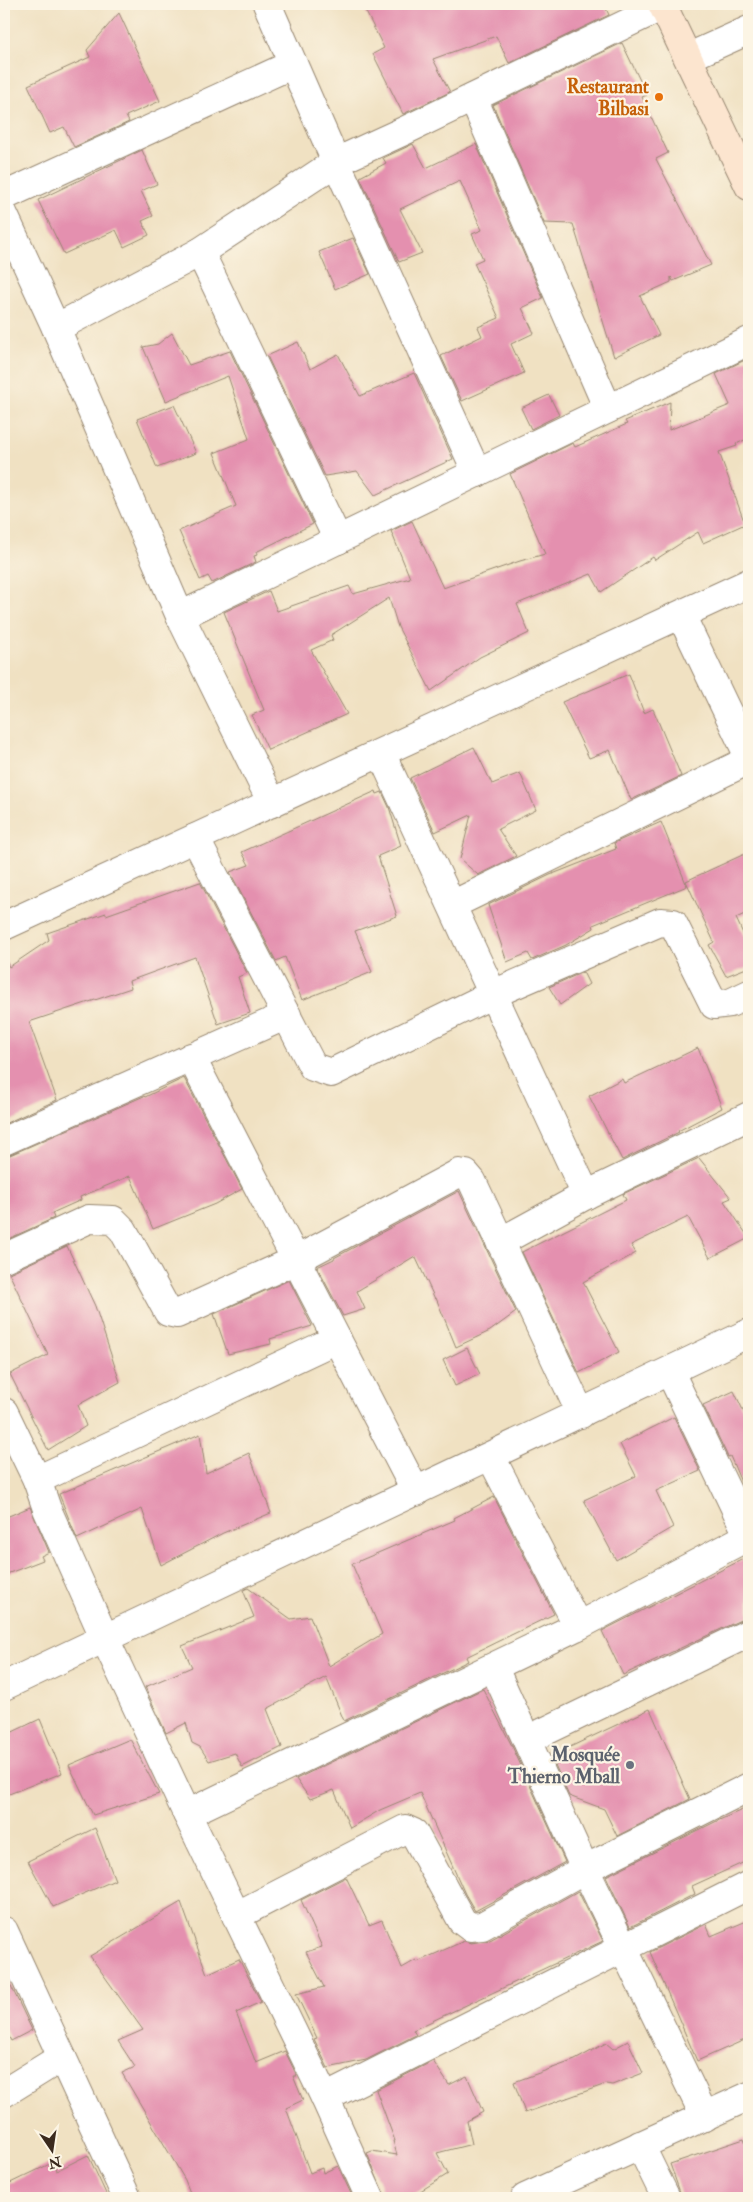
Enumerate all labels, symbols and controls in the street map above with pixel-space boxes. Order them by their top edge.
place label: Restaurant Bilbasi [567,75,650,121]
marker: Restaurant Bilbasi [653,91,665,103]
place label: Mosquée Thierno Mball [507,1743,620,1789]
marker: Mosquée Thierno Mball [624,1759,636,1771]
north arrow [28,2124,78,2174]
text: N [46,2152,64,2172]

